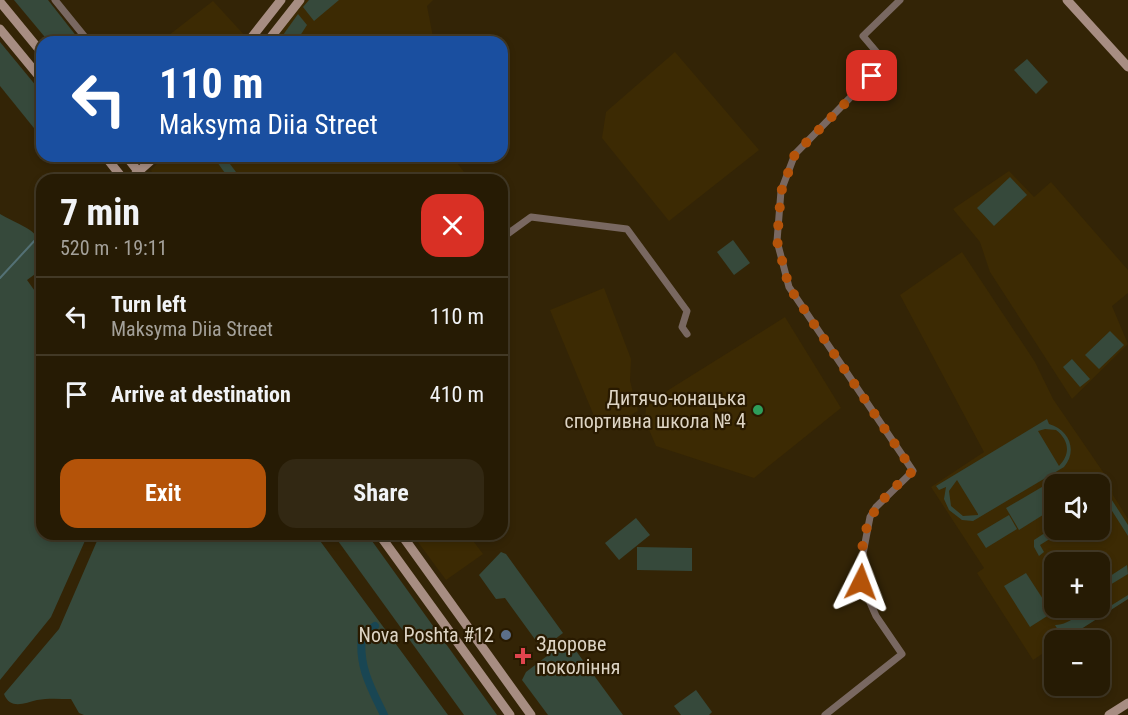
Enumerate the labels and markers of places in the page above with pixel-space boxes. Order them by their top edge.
pin [846,50,897,101]
place label: Дитячо-юнацька спортивна школа № 4 [564,386,746,433]
marker: Дитячо-юнацька спортивна школа № 4 [751,403,765,417]
place label: Nova Poshta #12 [359,623,494,647]
marker: Nova Poshta #12 [499,628,513,642]
place label: Здорове покоління [536,632,620,679]
marker: Здорове покоління [514,647,532,665]

